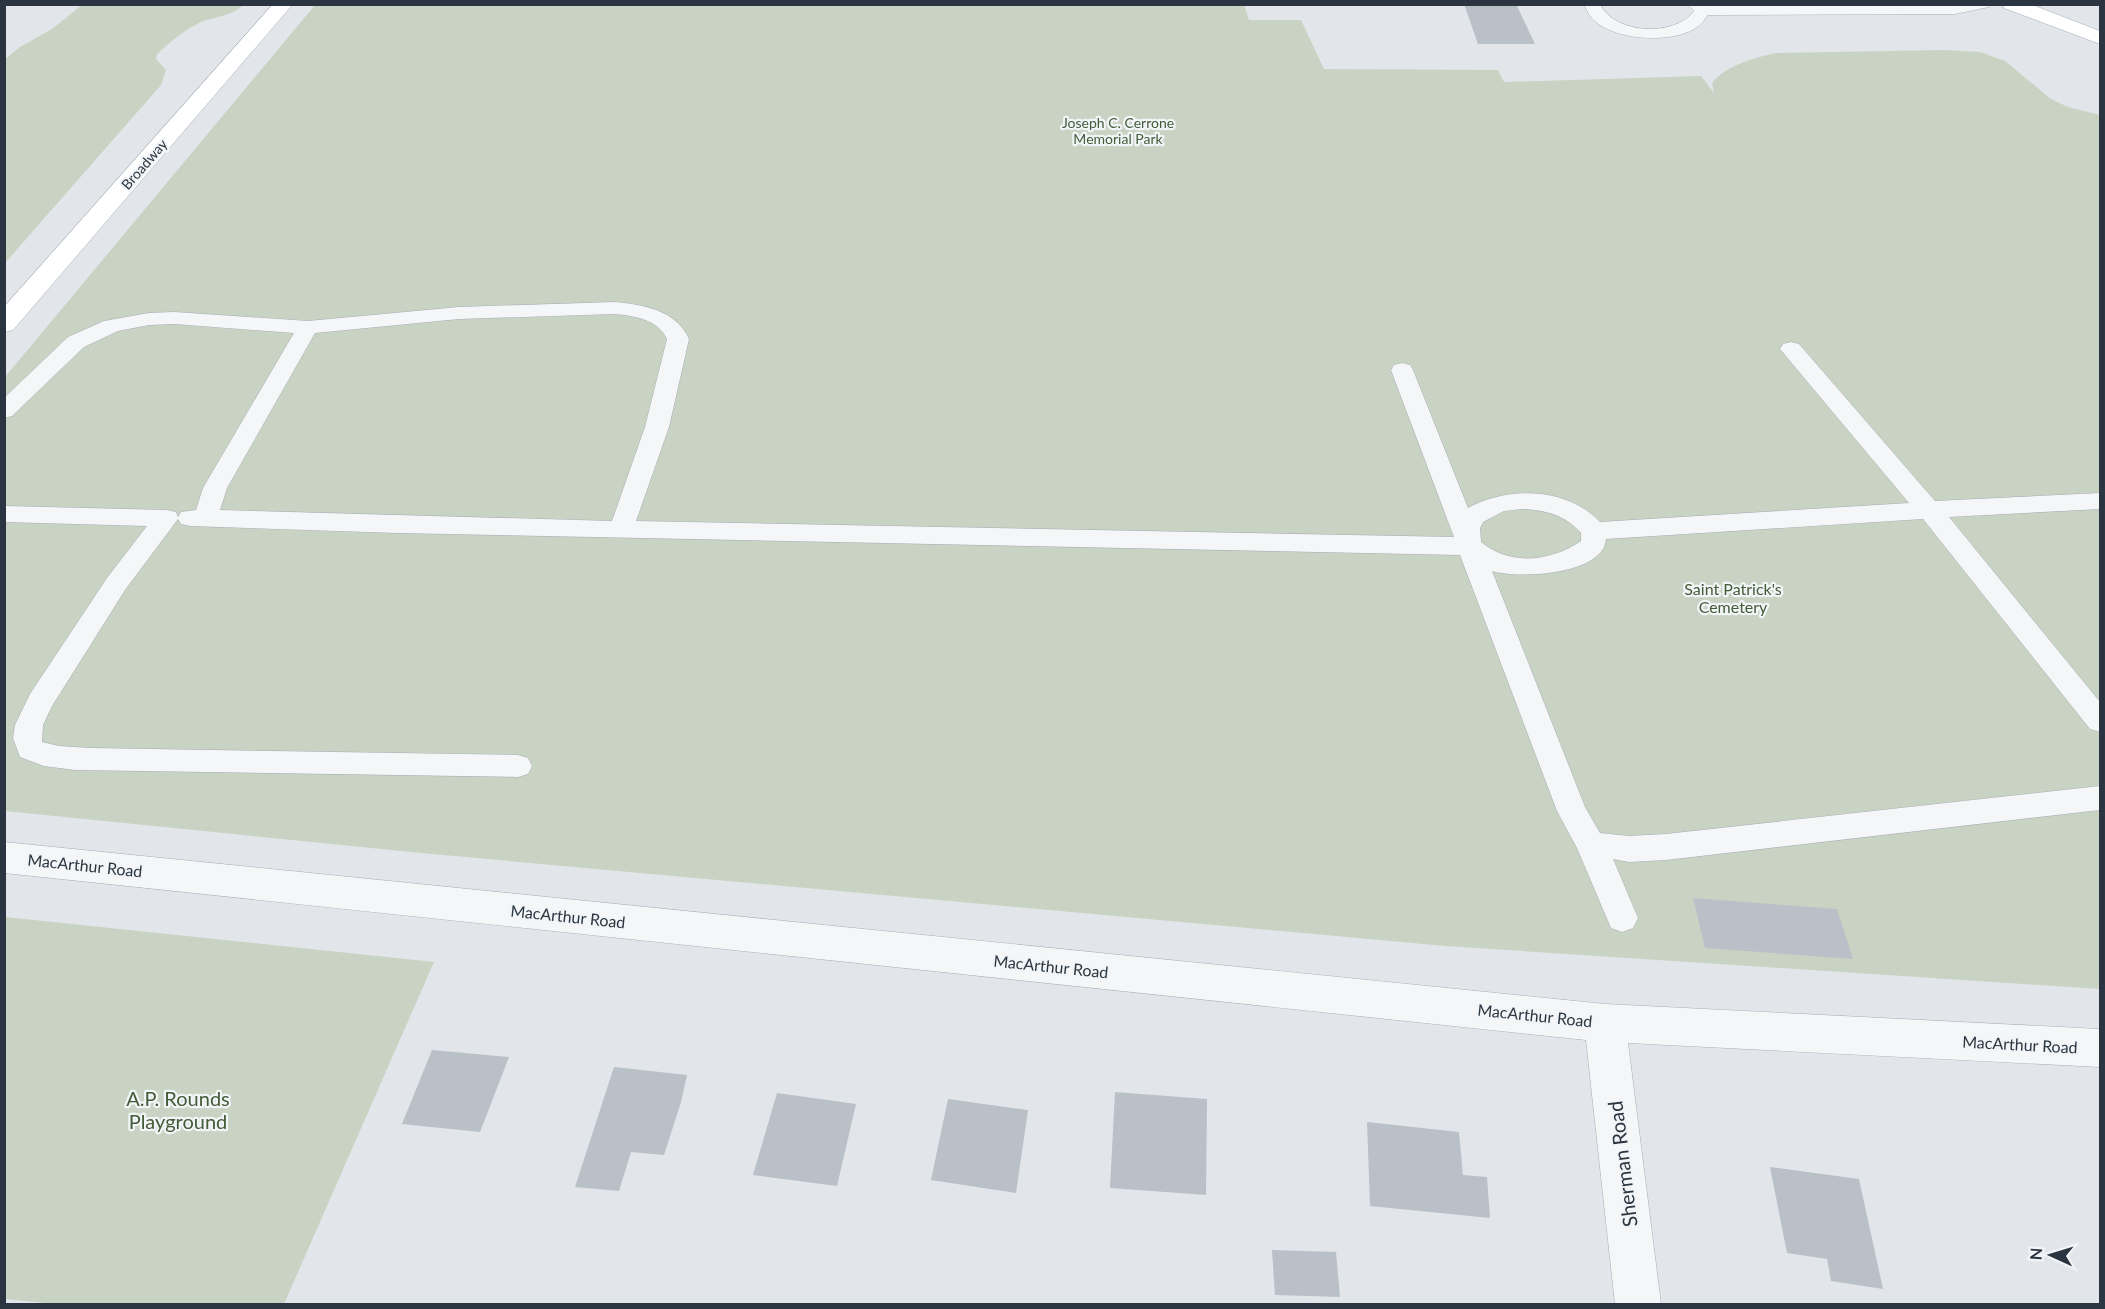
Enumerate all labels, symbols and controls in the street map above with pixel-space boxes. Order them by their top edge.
park label: Joseph C. Cerrone Memorial Park [1062,114,1174,147]
street label: Broadway [117,135,171,193]
park label: Saint Patrick's Cemetery [1684,579,1782,616]
street label: MacArthur Road [27,850,143,880]
street label: MacArthur Road [510,901,626,931]
street label: MacArthur Road [993,951,1109,981]
street label: MacArthur Road [1477,1000,1593,1030]
street label: MacArthur Road [1962,1031,2078,1057]
park label: A.P. Rounds Playground [126,1086,230,1133]
street label: Sherman Road [1602,1100,1642,1228]
north arrow [2021,1225,2081,1285]
text: N [2026,1247,2045,1261]

